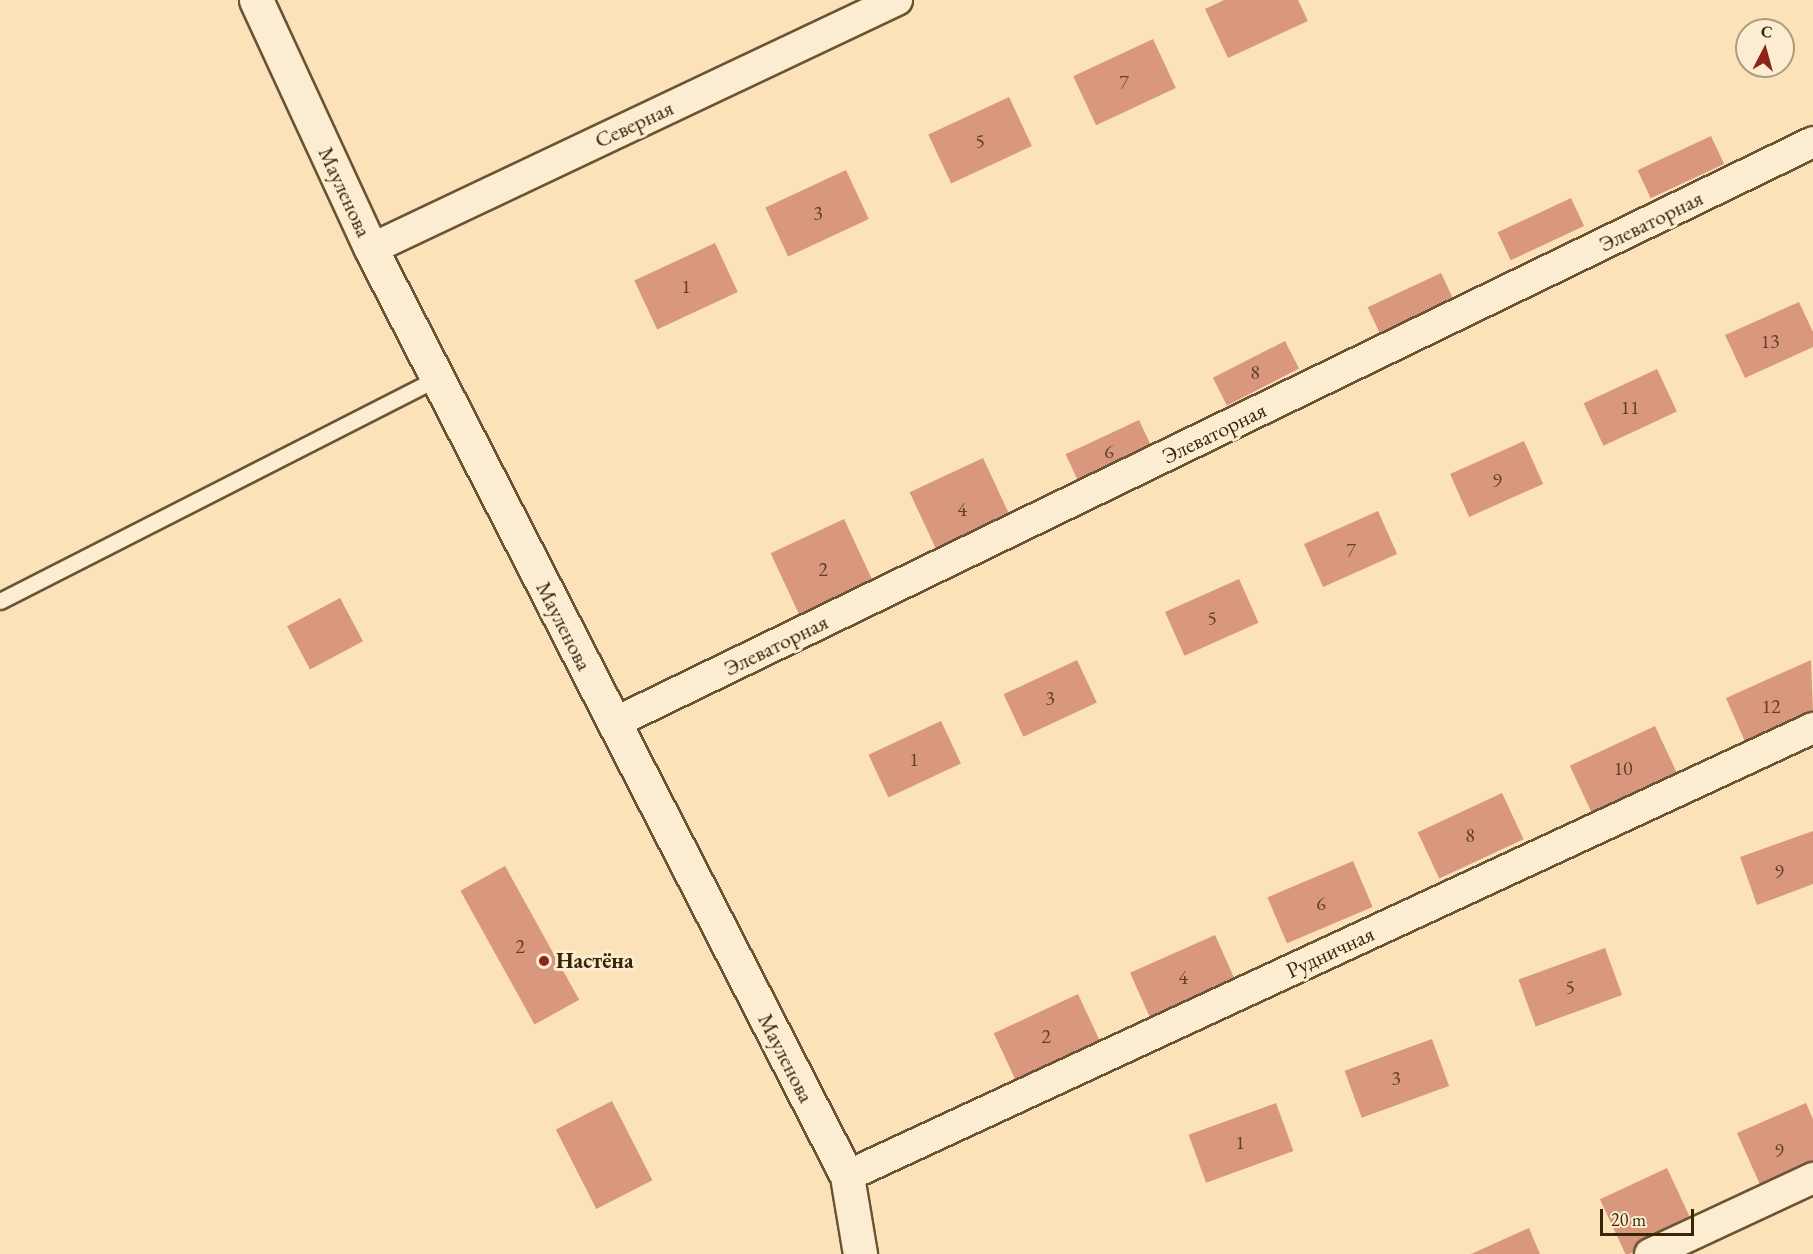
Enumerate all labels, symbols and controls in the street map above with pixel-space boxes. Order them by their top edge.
north arrow [1735,18,1795,78]
text: С [1760,21,1773,43]
house number: 7 [1119,70,1129,94]
street label: Северная [591,94,677,154]
house number: 5 [975,129,985,153]
street label: Мауленова [313,143,377,241]
street label: Элеваторная [1595,184,1707,258]
house number: 3 [813,201,823,225]
house number: 1 [681,274,691,298]
house number: 13 [1760,329,1780,353]
house number: 8 [1250,360,1260,384]
house number: 11 [1620,395,1640,419]
street label: Элеваторная [1158,396,1270,470]
house number: 6 [1104,439,1114,463]
house number: 9 [1492,468,1502,492]
house number: 4 [957,497,967,521]
house number: 7 [1346,538,1356,562]
house number: 2 [818,557,828,581]
street label: Мауленова [530,577,598,675]
house number: 5 [1207,606,1217,630]
street label: Элеваторная [720,608,832,682]
house number: 3 [1045,686,1055,710]
house number: 12 [1761,694,1781,718]
house number: 1 [909,747,919,771]
house number: 10 [1613,756,1633,780]
house number: 8 [1465,823,1475,847]
house number: 9 [1774,859,1784,883]
house number: 6 [1316,891,1326,915]
street label: Рудничная [1282,920,1378,984]
house number: 2 [515,934,525,958]
place label: Настёна [556,948,634,974]
marker: Настёна [537,954,551,968]
house number: 4 [1178,965,1188,989]
house number: 5 [1565,975,1575,999]
street label: Мауленова [752,1009,820,1107]
house number: 2 [1041,1024,1051,1048]
house number: 3 [1391,1066,1401,1090]
house number: 1 [1235,1130,1245,1154]
house number: 9 [1774,1138,1784,1162]
scale bar [1603,1197,1698,1235]
text: 20 m [1611,1208,1646,1231]

